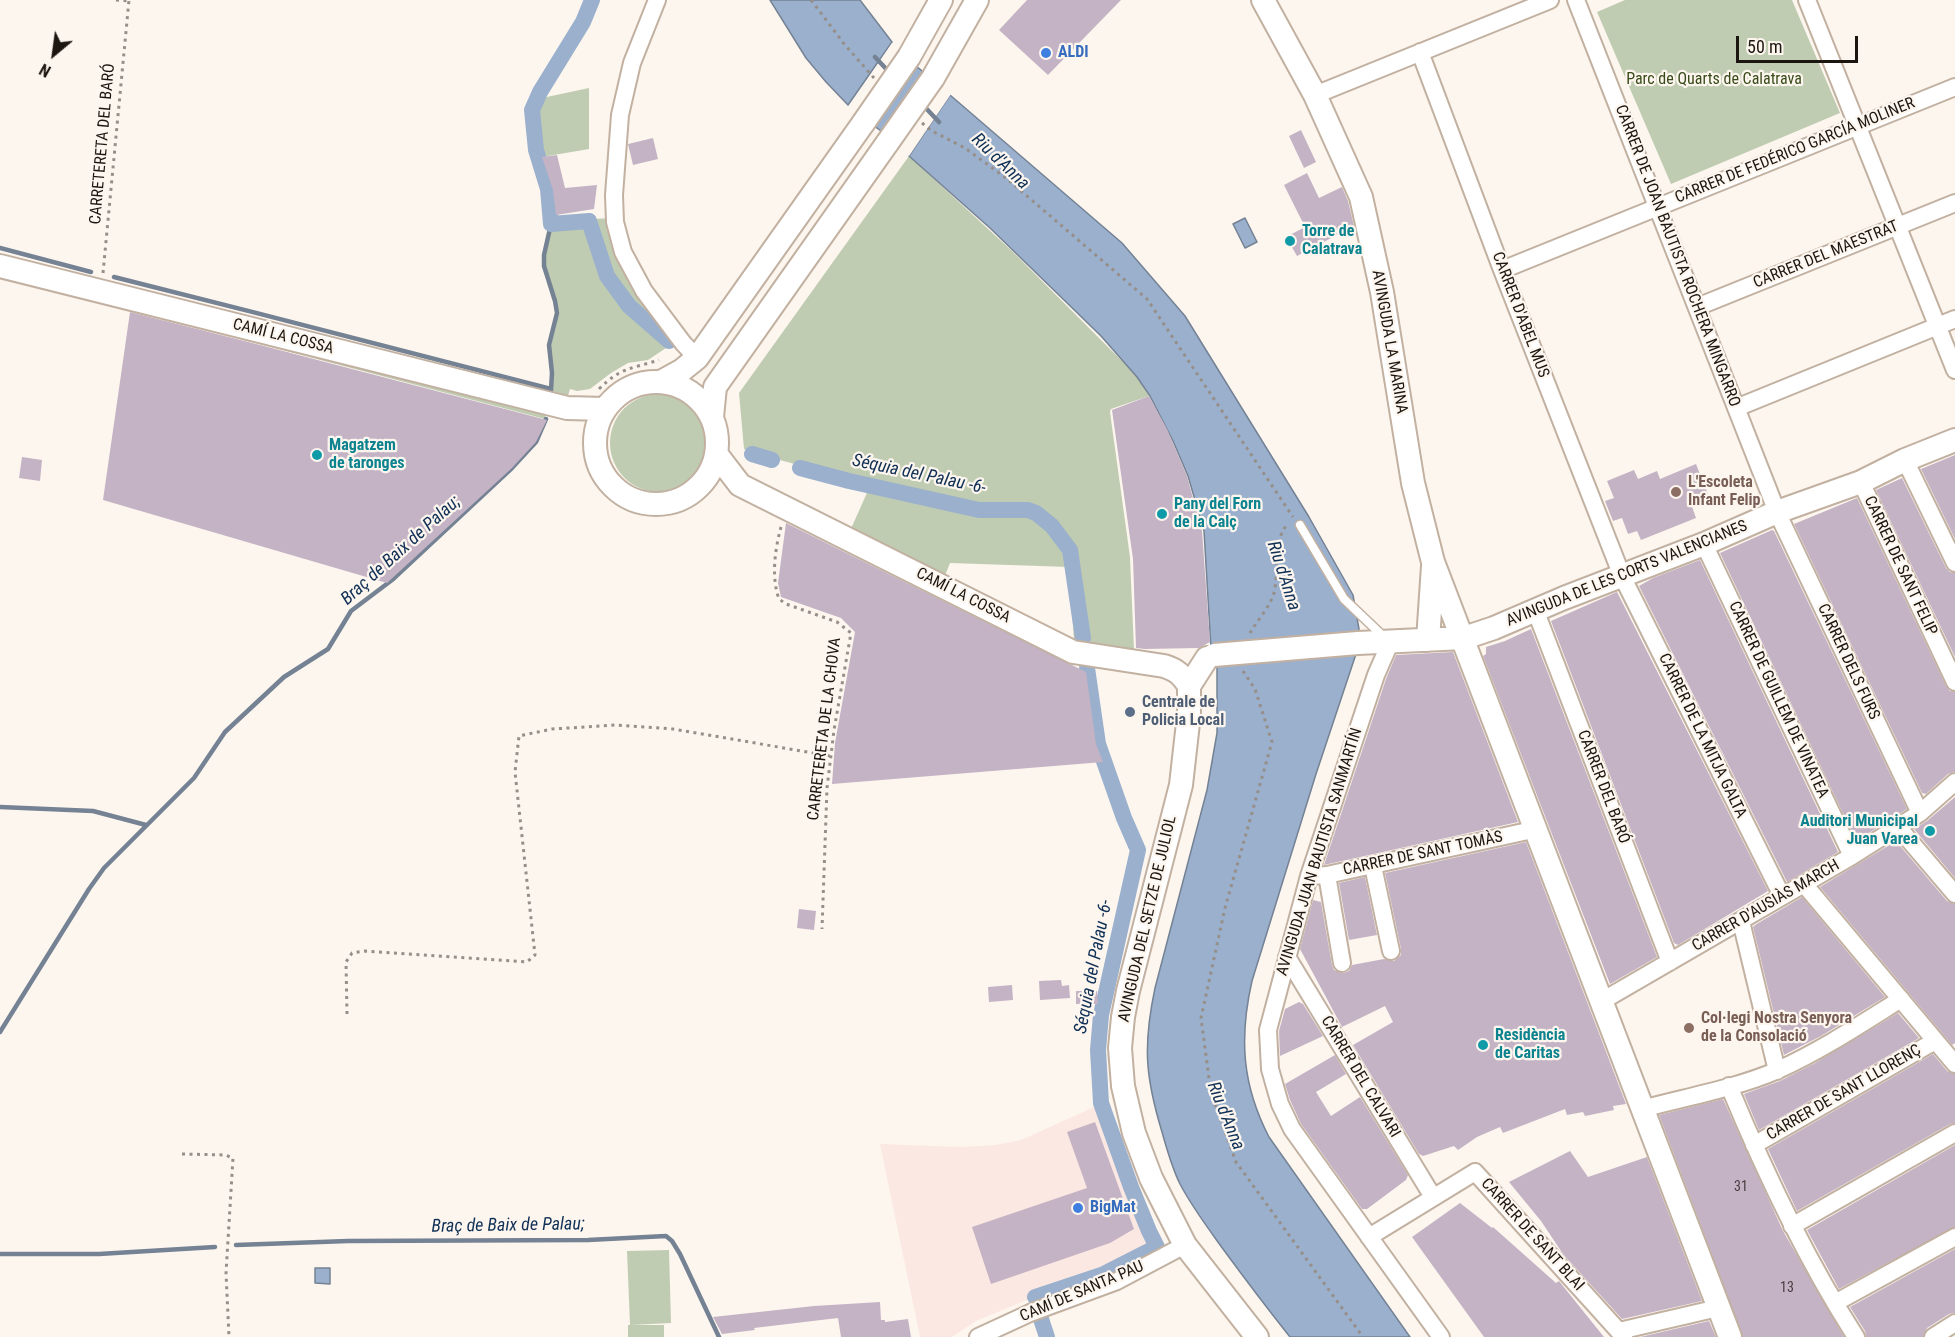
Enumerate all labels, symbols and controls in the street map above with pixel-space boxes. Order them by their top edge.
north arrow [24,24,84,84]
scale bar [1739,24,1860,62]
text: 50 m [1747,36,1782,57]
place label: ALDI [1058,43,1089,63]
marker: ALDI [1039,46,1053,60]
text: N [36,60,54,81]
street label: CARRETERETA DEL BARÓ [86,63,120,225]
park label: Parc de Quarts de Calatrava [1626,70,1802,90]
street label: CARRER DE FEDÉRICO GARCÍA MOLINER [1672,94,1918,208]
street label: CARRER DE JOAN BAUTISTA ROCHERA MINGARRO [1610,102,1744,410]
water label: Riu d'Anna [967,129,1033,195]
street label: CARRER DEL MAESTRAT [1751,217,1901,293]
place label: Torre de Calatrava [1302,222,1362,260]
marker: Torre de Calatrava [1283,234,1297,248]
street label: CARRER D'ABEL MUS [1487,249,1553,381]
street label: AVINGUDA LA MARINA [1367,269,1411,415]
street label: CAMÍ LA COSSA [231,315,335,359]
place label: Magatzem de taronges [329,436,405,474]
marker: Magatzem de taronges [310,448,324,462]
water label: Séquia del Palau -6- [850,450,988,500]
place label: L'Escoleta Infant Felip [1688,473,1761,511]
marker: L'Escoleta Infant Felip [1669,485,1683,499]
water label: Braç de Baix de Palau; [337,492,465,610]
street label: CARRER DE SANT FELIP [1859,493,1941,639]
place label: Pany del Forn de la Calç [1174,495,1261,533]
marker: Pany del Forn de la Calç [1155,507,1169,521]
street label: AVINGUDA DE LES CORTS VALENCIANES [1504,517,1750,631]
water label: Riu d'Anna [1262,539,1304,613]
street label: CAMÍ LA COSSA [913,564,1013,628]
street label: CARRER DE GUILLEM DE VINATEA [1724,599,1832,801]
street label: CARRER DELS FURS [1813,601,1883,723]
street label: CARRETERETA DE LA CHOVA [804,636,846,822]
street label: CARRER DE LA MITJA GALTA [1654,651,1750,821]
place label: Centrale de Policia Local [1142,693,1224,731]
marker: Centrale de Policia Local [1123,705,1137,719]
street label: AVINGUDA JUAN BAUTISTA SANMARTÍN [1273,726,1367,978]
street label: CARRER DEL BARÓ [1573,728,1633,846]
place label: Auditori Municipal Juan Varea [1800,812,1918,850]
street label: AVINGUDA DEL SETZE DE JULIOL [1115,814,1181,1024]
marker: Auditori Municipal Juan Varea [1923,824,1937,838]
street label: CARRER DE SANT TOMÀS [1341,828,1505,880]
street label: CARRER D'AUSIÀS MARCH [1689,856,1843,956]
water label: Séquia del Palau -6- [1070,898,1118,1036]
place label: Col·legi Nostra Senyora de la Consolació [1701,1009,1852,1047]
street label: CARRER DEL CALVARI [1316,1013,1404,1141]
marker: Col·legi Nostra Senyora de la Consolació [1682,1021,1696,1035]
place label: Residència de Caritas [1495,1026,1565,1064]
marker: Residència de Caritas [1476,1038,1490,1052]
street label: CARRER DE SANT LLORENÇ [1763,1041,1925,1145]
water label: Riu d'Anna [1202,1079,1248,1153]
street label: CARRER DE SANT BLAI [1476,1175,1588,1295]
house number: 31 [1734,1179,1748,1195]
place label: BigMat [1090,1198,1136,1218]
marker: BigMat [1071,1201,1085,1215]
water label: Braç de Baix de Palau; [431,1214,585,1238]
street label: CAMÍ DE SANTA PAU [1017,1257,1147,1327]
house number: 13 [1780,1280,1794,1296]

